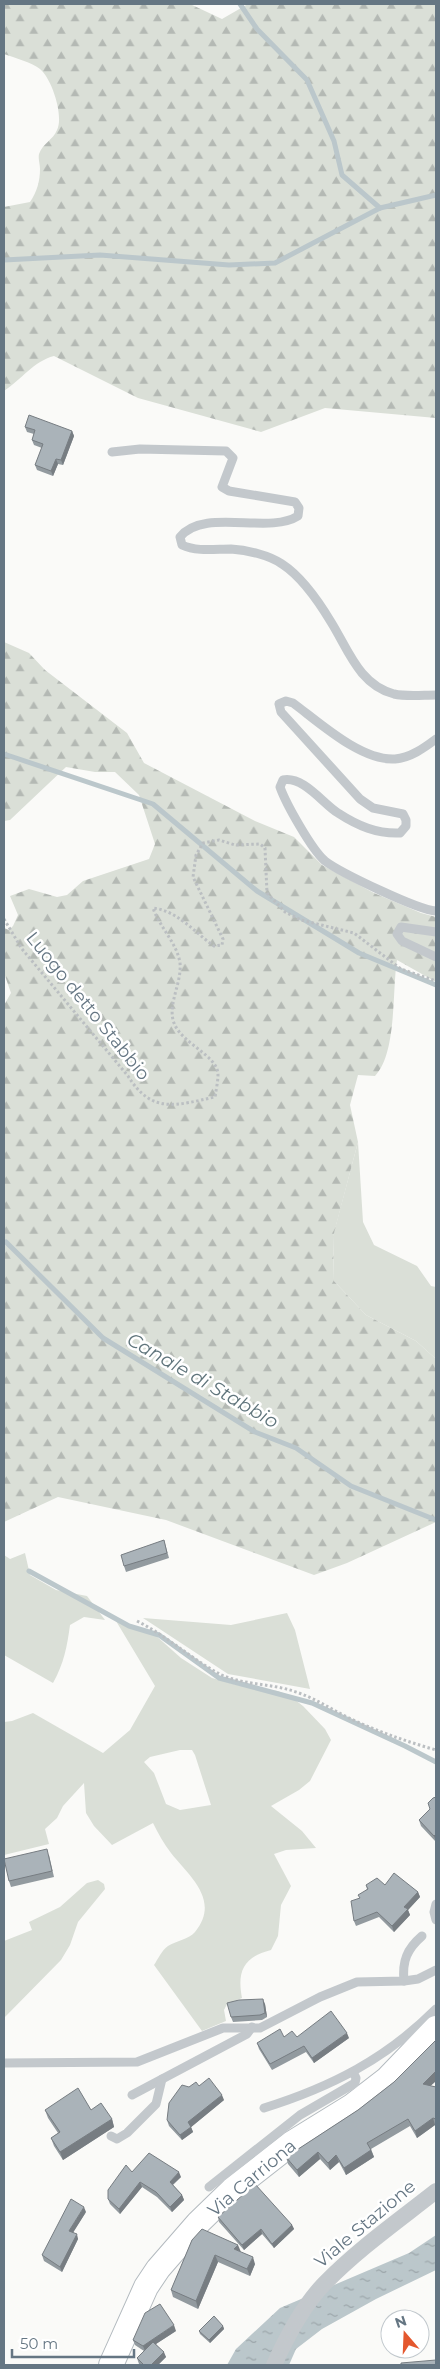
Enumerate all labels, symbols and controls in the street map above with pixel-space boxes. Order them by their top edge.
street label: Luogo detto Stabbio [21,927,155,1085]
water label: Canale di Stabbio [123,1328,283,1433]
street label: Via Carriona [203,2135,301,2221]
street label: Viale Stazione [310,2175,420,2273]
north arrow [380,2309,430,2359]
text: N [392,2311,409,2332]
scale bar [12,2326,135,2358]
text: 50 m [20,2334,58,2353]

